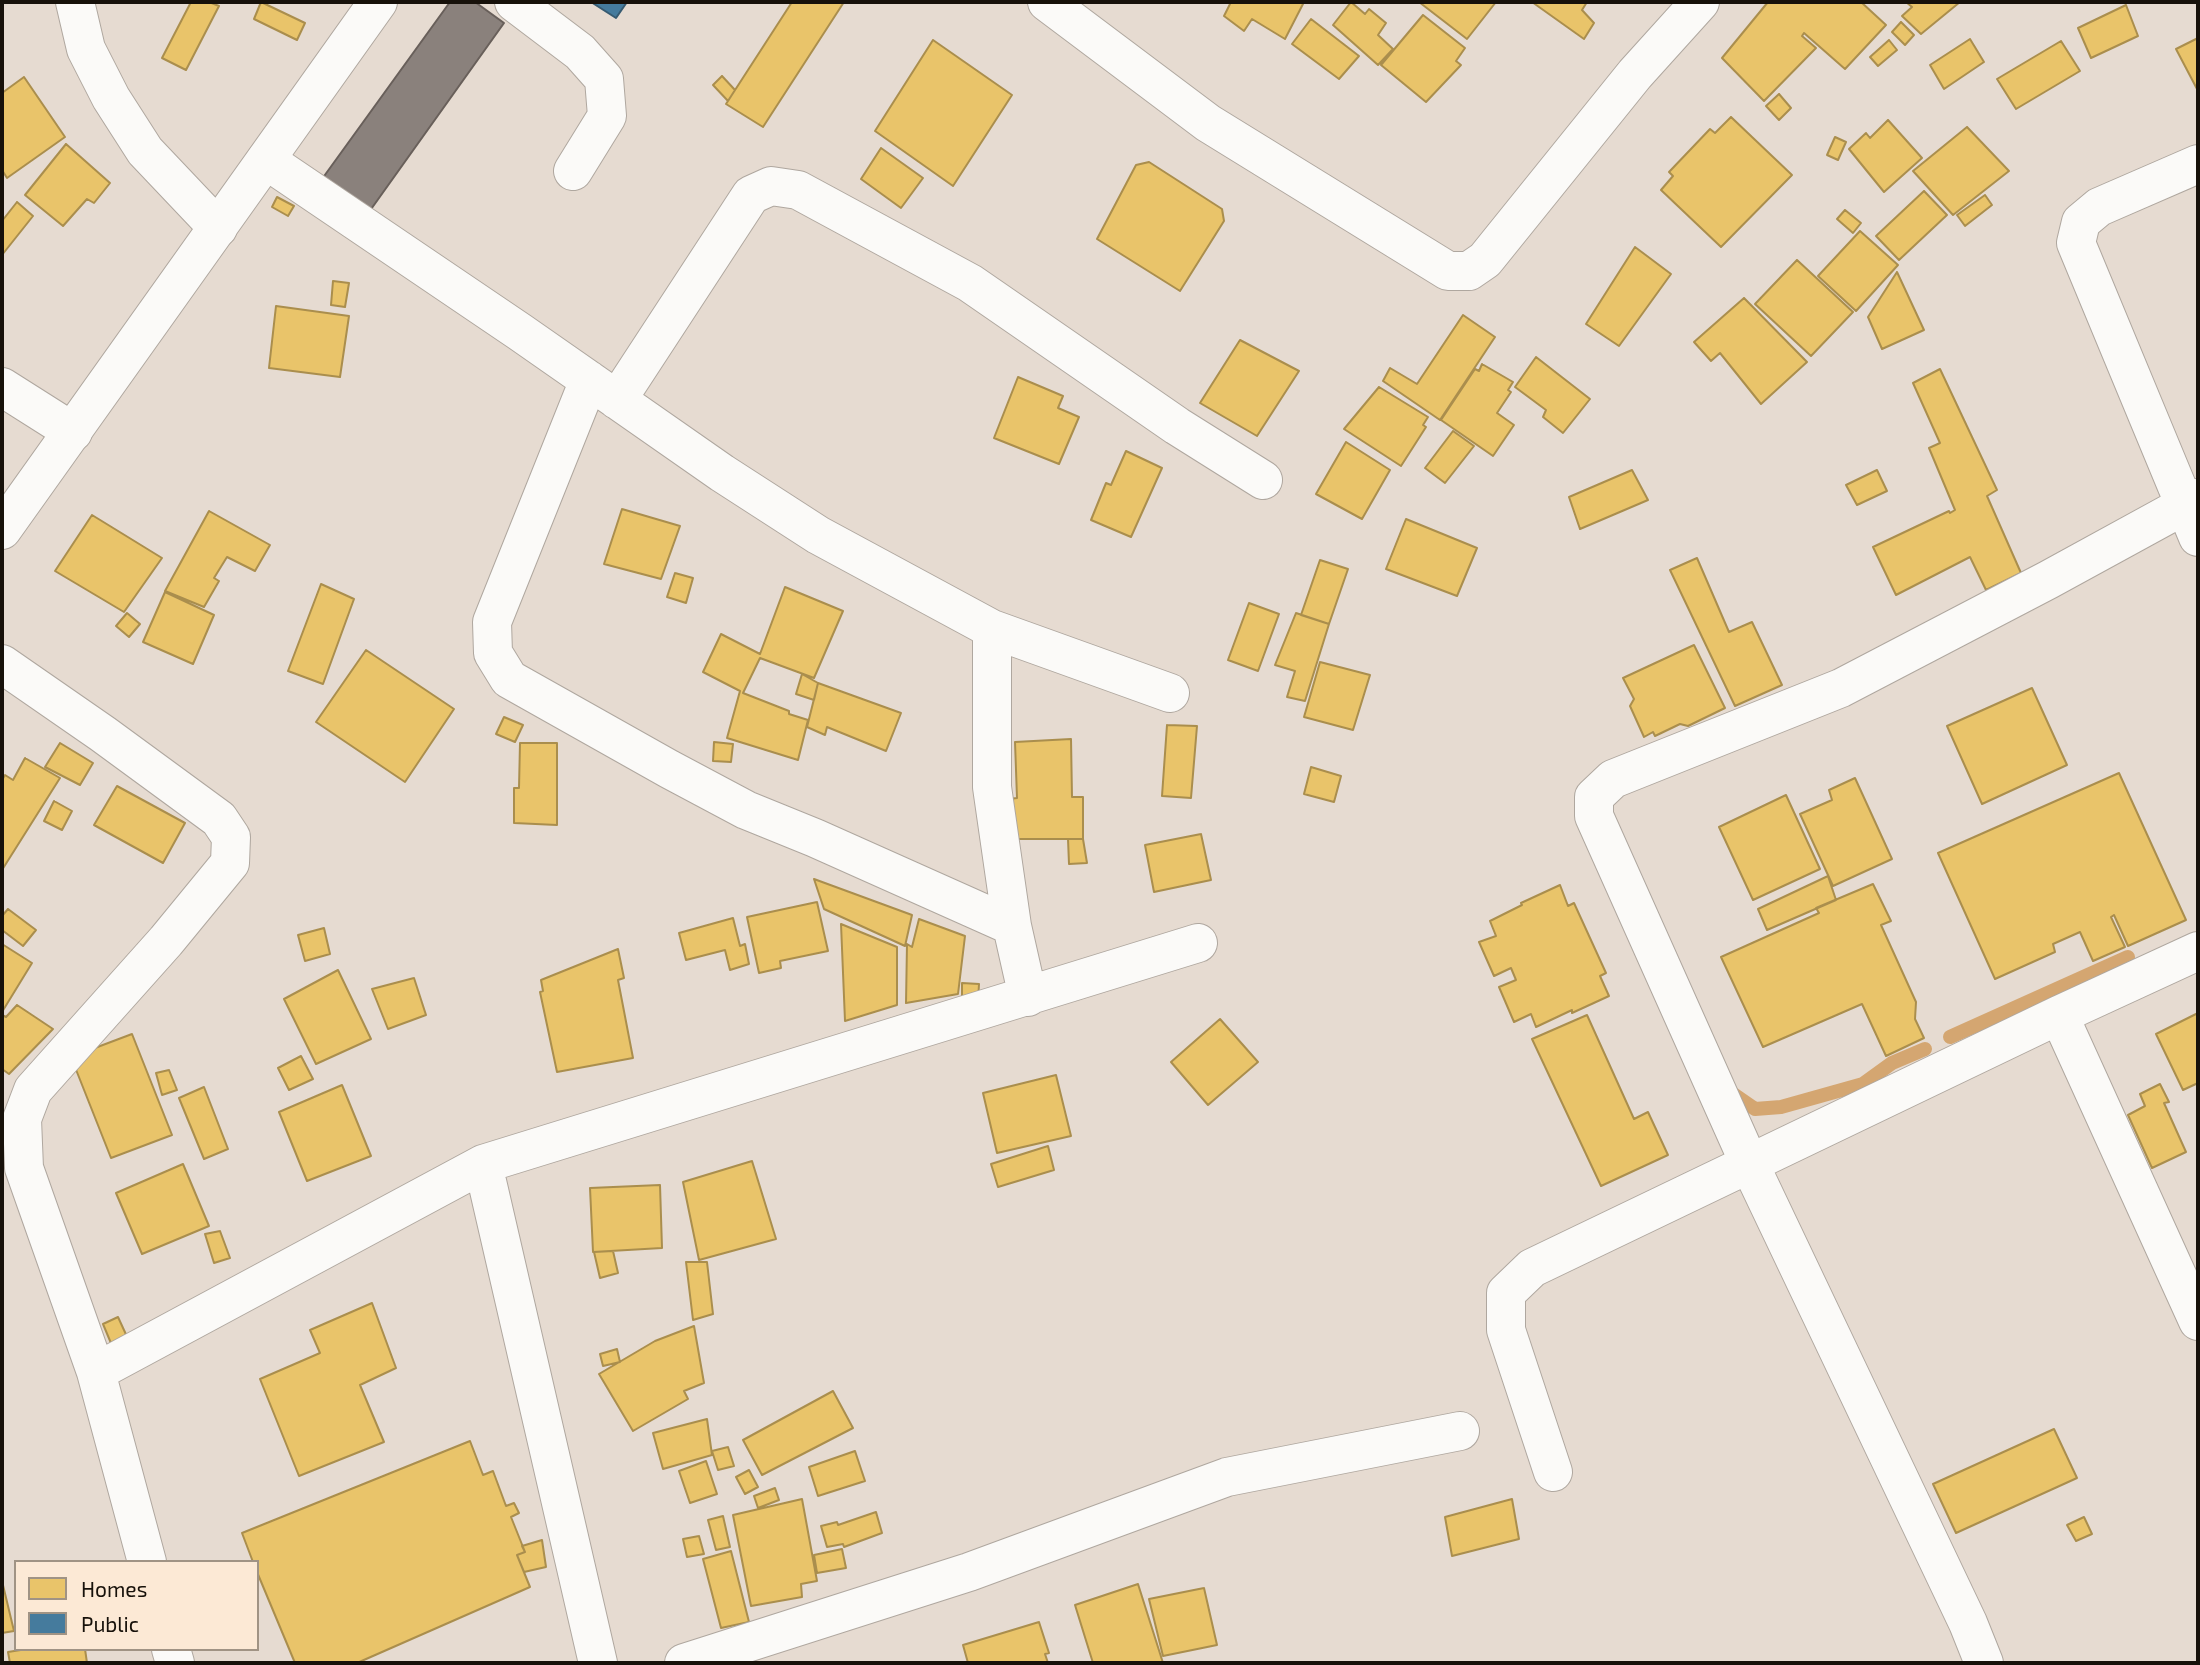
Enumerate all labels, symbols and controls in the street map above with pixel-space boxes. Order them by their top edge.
legend [14,1560,259,1651]
text: Homes [81,1576,147,1601]
text: Public [81,1611,139,1636]

